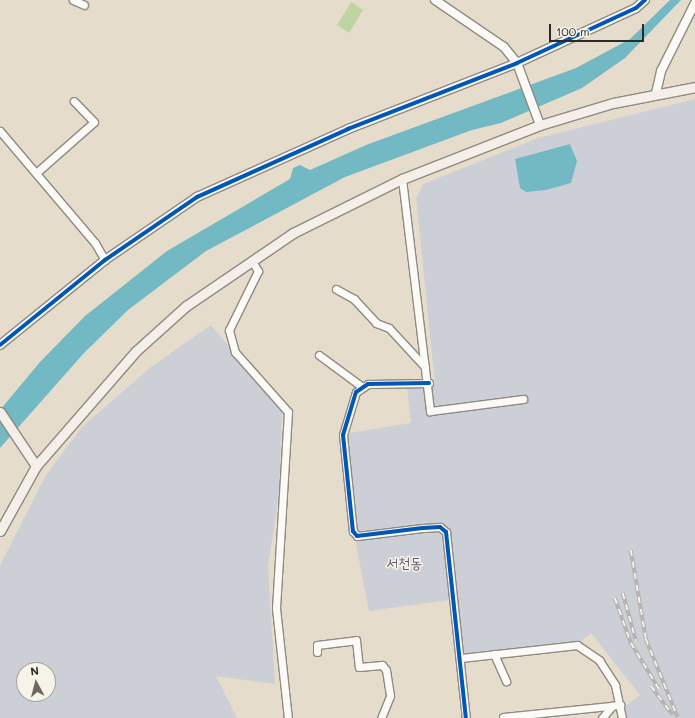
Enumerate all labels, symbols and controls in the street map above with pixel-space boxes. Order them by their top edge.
scale bar [551,16,646,42]
text: 100 m [556,23,590,39]
district label: 서천동 [386,554,422,572]
north arrow [16,662,56,702]
text: N [30,663,40,679]

